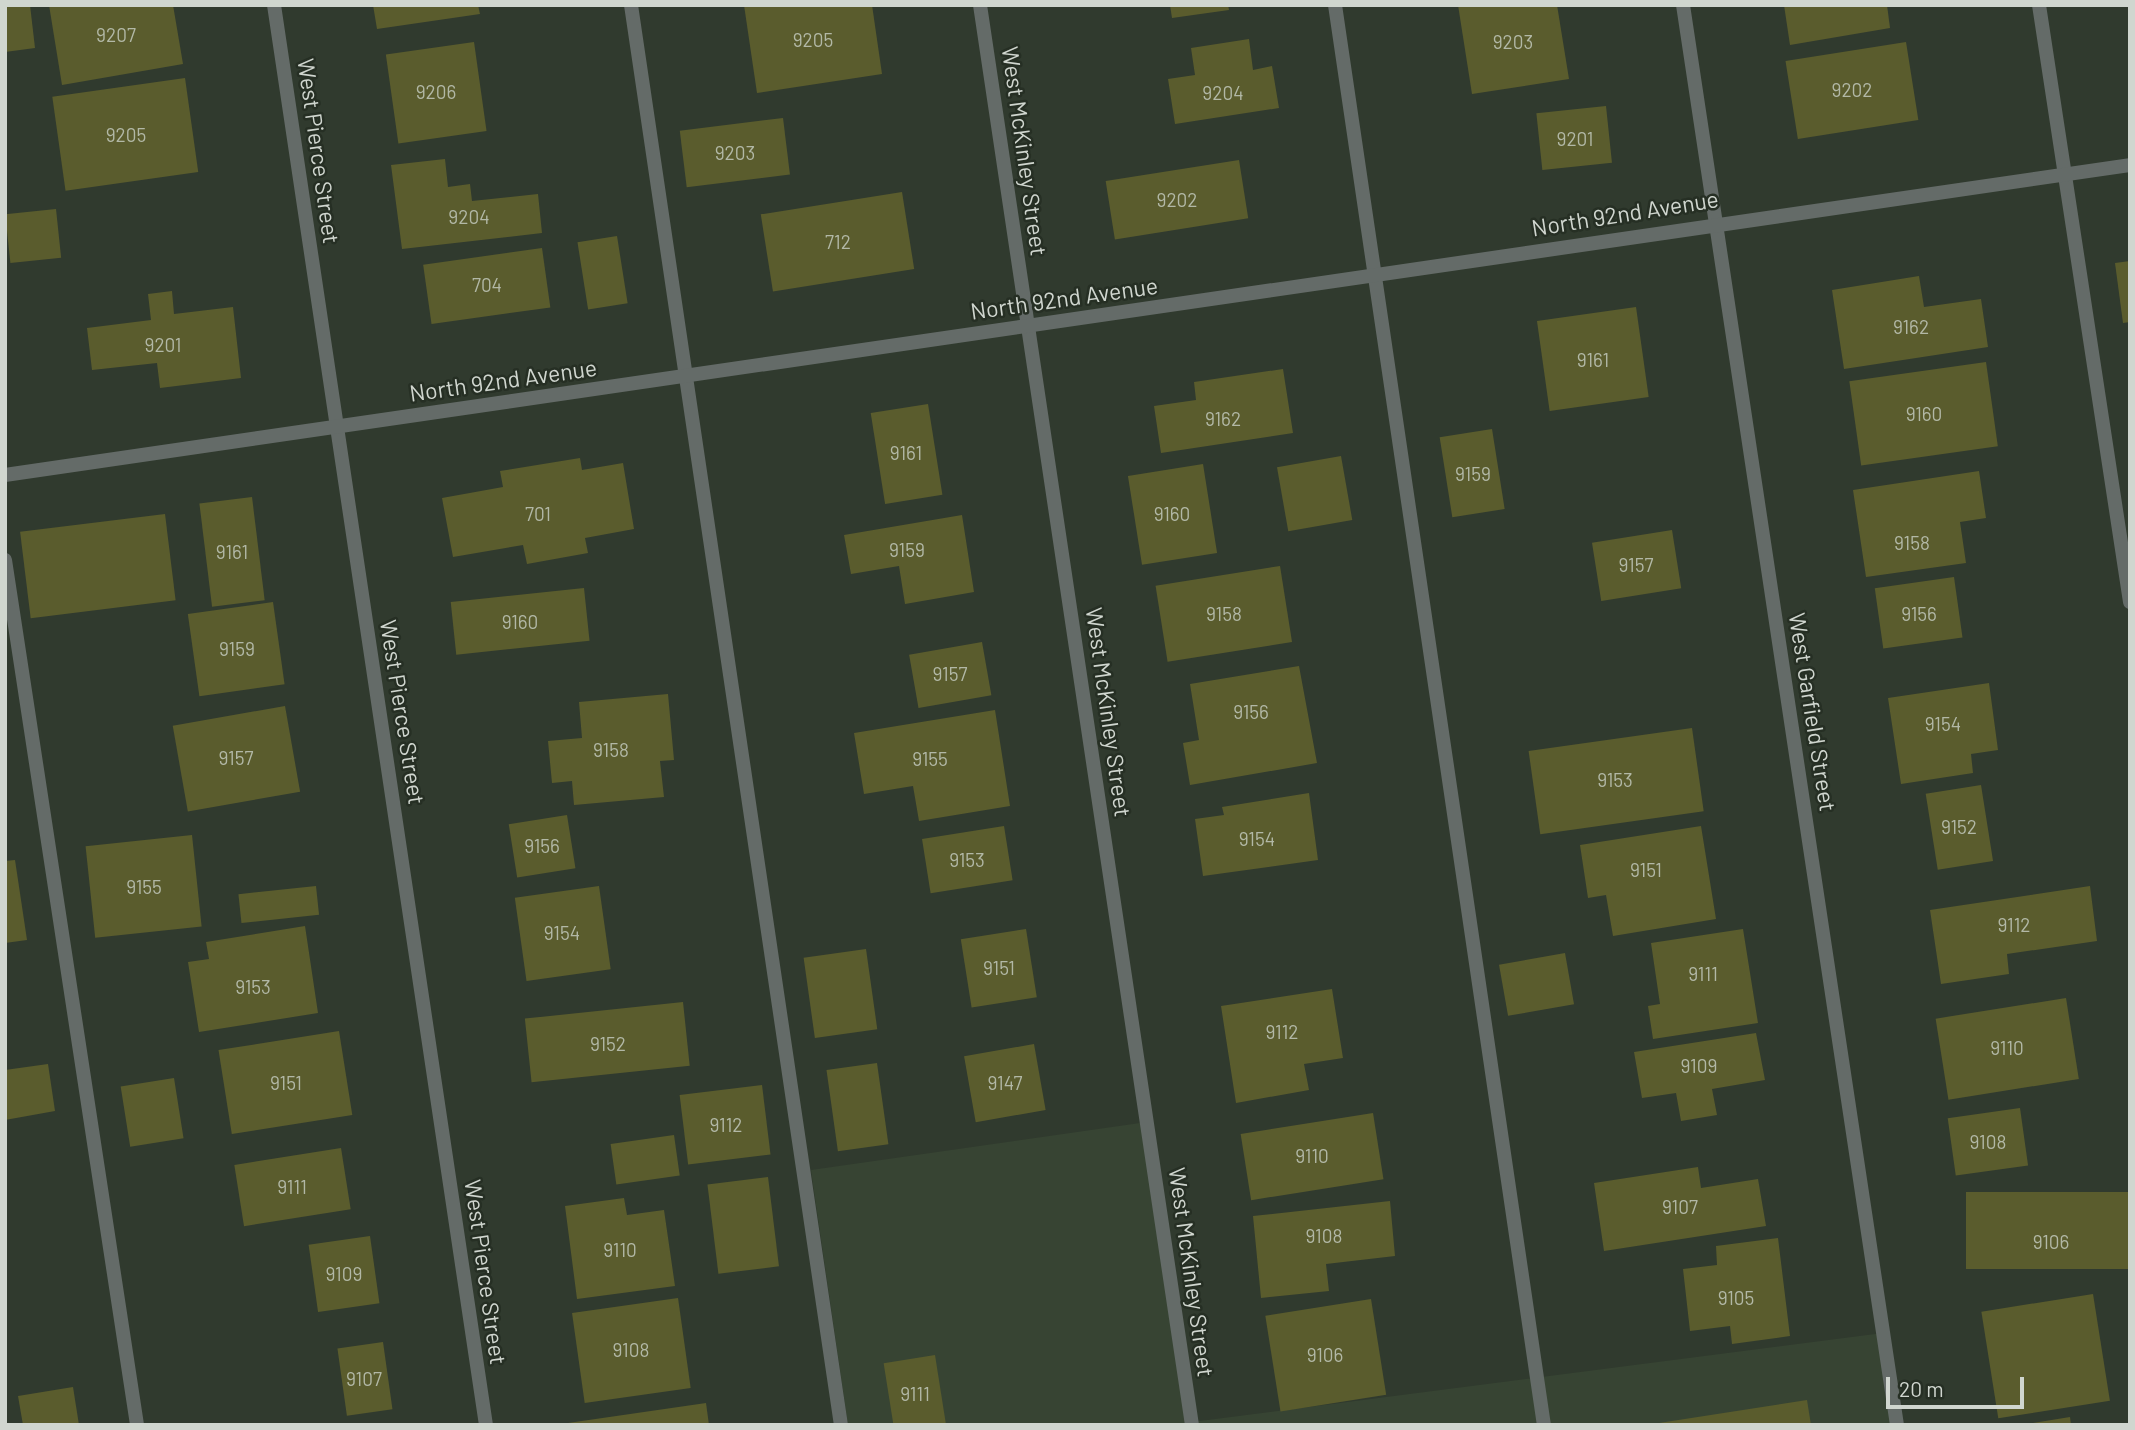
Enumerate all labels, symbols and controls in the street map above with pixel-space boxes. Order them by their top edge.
house number: 9207 [96,24,136,46]
house number: 9205 [793,29,833,51]
house number: 9203 [1493,31,1533,53]
street label: West McKinley Street [997,45,1053,257]
street label: West Pierce Street [292,57,346,245]
house number: 9202 [1831,79,1873,101]
house number: 9206 [416,81,456,103]
house number: 9204 [1202,82,1244,104]
house number: 9205 [106,124,146,146]
house number: 9201 [1557,128,1593,150]
house number: 9203 [715,142,755,164]
street label: North 92nd Avenue [1530,185,1720,241]
house number: 9202 [1156,189,1198,211]
house number: 9204 [448,206,490,228]
house number: 712 [825,231,851,253]
street label: North 92nd Avenue [969,271,1159,325]
house number: 704 [472,274,502,296]
house number: 9162 [1893,316,1929,338]
house number: 9201 [145,334,181,356]
house number: 9161 [1577,349,1609,371]
street label: North 92nd Avenue [408,353,598,407]
house number: 9160 [1906,403,1942,425]
house number: 9162 [1205,408,1241,430]
house number: 9161 [890,442,922,464]
house number: 9159 [1455,463,1491,485]
house number: 701 [525,503,551,525]
house number: 9160 [1154,503,1190,525]
house number: 9158 [1894,532,1930,554]
house number: 9159 [889,539,925,561]
house number: 9161 [216,541,248,563]
house number: 9157 [1619,554,1653,576]
house number: 9158 [1206,603,1242,625]
house number: 9156 [1901,603,1937,625]
street label: West McKinley Street [1081,606,1137,818]
house number: 9160 [502,611,538,633]
street label: West Garfield Street [1784,611,1842,813]
street label: West Pierce Street [375,618,431,806]
house number: 9159 [219,638,255,660]
house number: 9157 [933,663,967,685]
house number: 9156 [1233,701,1269,723]
house number: 9154 [1925,713,1961,735]
house number: 9158 [593,739,629,761]
house number: 9157 [219,747,253,769]
house number: 9155 [912,748,948,770]
house number: 9153 [1597,769,1633,791]
house number: 9152 [1941,816,1977,838]
house number: 9154 [1239,828,1275,850]
house number: 9156 [524,835,560,857]
house number: 9153 [949,849,985,871]
house number: 9151 [1630,859,1662,881]
house number: 9155 [126,876,162,898]
house number: 9112 [1997,914,2031,936]
house number: 9154 [544,922,580,944]
house number: 9151 [983,957,1015,979]
house number: 9111 [1688,963,1718,985]
house number: 9153 [235,976,271,998]
house number: 9112 [1265,1021,1299,1043]
house number: 9152 [590,1033,626,1055]
house number: 9110 [1990,1037,2024,1059]
house number: 9109 [1681,1055,1717,1077]
house number: 9151 [270,1072,302,1094]
house number: 9147 [987,1072,1023,1094]
house number: 9112 [709,1114,743,1136]
house number: 9108 [1970,1131,2006,1153]
house number: 9110 [1295,1145,1329,1167]
street label: West McKinley Street [1164,1166,1220,1378]
house number: 9111 [277,1176,307,1198]
street label: West Pierce Street [459,1178,513,1366]
house number: 9107 [1662,1196,1698,1218]
house number: 9108 [1306,1225,1342,1247]
house number: 9106 [2033,1231,2069,1253]
house number: 9110 [603,1239,637,1261]
house number: 9109 [326,1263,362,1285]
house number: 9105 [1718,1287,1754,1309]
house number: 9108 [613,1339,649,1361]
house number: 9106 [1307,1344,1343,1366]
scale bar [1890,1364,2028,1408]
house number: 9107 [346,1368,382,1390]
text: 20 m [1899,1376,1944,1401]
house number: 9111 [900,1383,930,1405]

